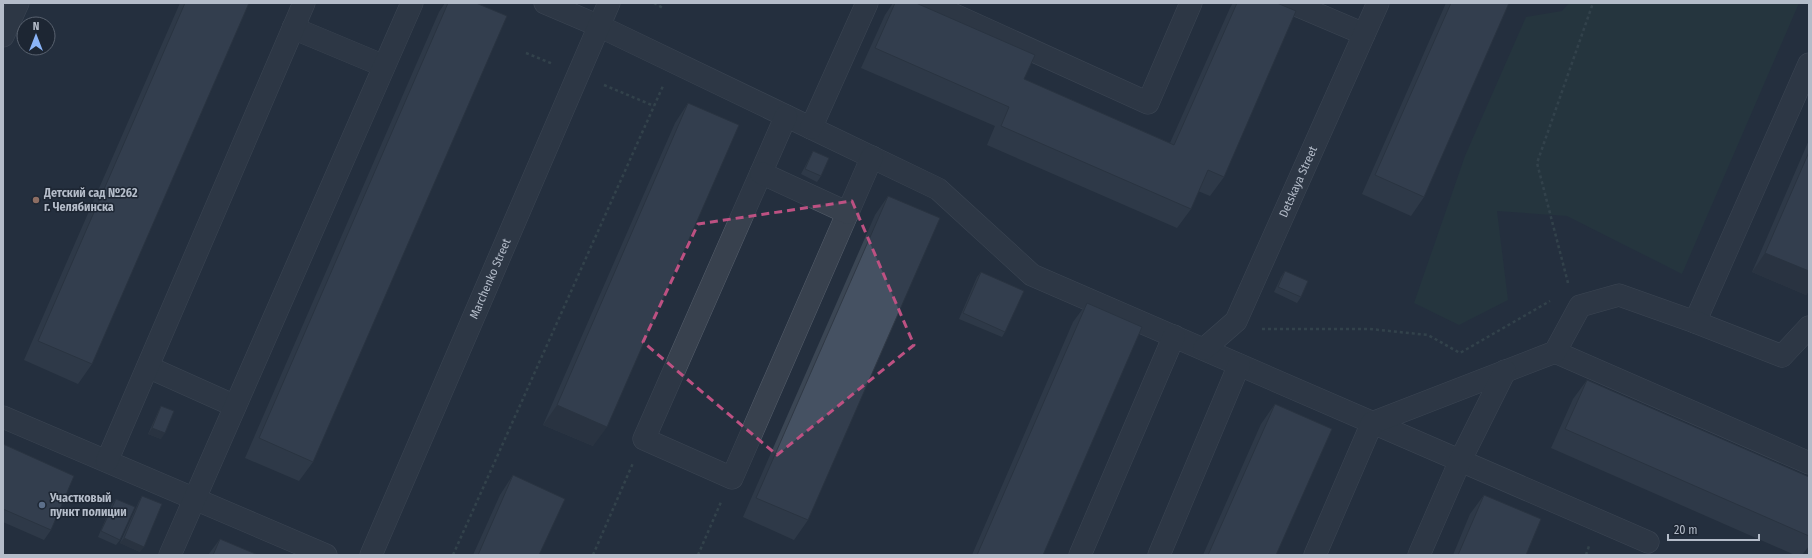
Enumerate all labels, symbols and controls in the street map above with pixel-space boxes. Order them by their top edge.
north arrow [16,16,56,56]
text: N [33,20,39,33]
street label: Detskaya Street [1276,144,1320,220]
place label: Детский сад №262 г. Челябинска [43,186,138,214]
marker: Детский сад №262 г. Челябинска [31,195,41,205]
street label: Marchenko Street [467,236,514,321]
place label: Участковый пункт полиции [49,491,127,519]
marker: Участковый пункт полиции [37,500,47,510]
scale bar [1668,516,1759,542]
text: 20 m [1674,523,1698,537]

